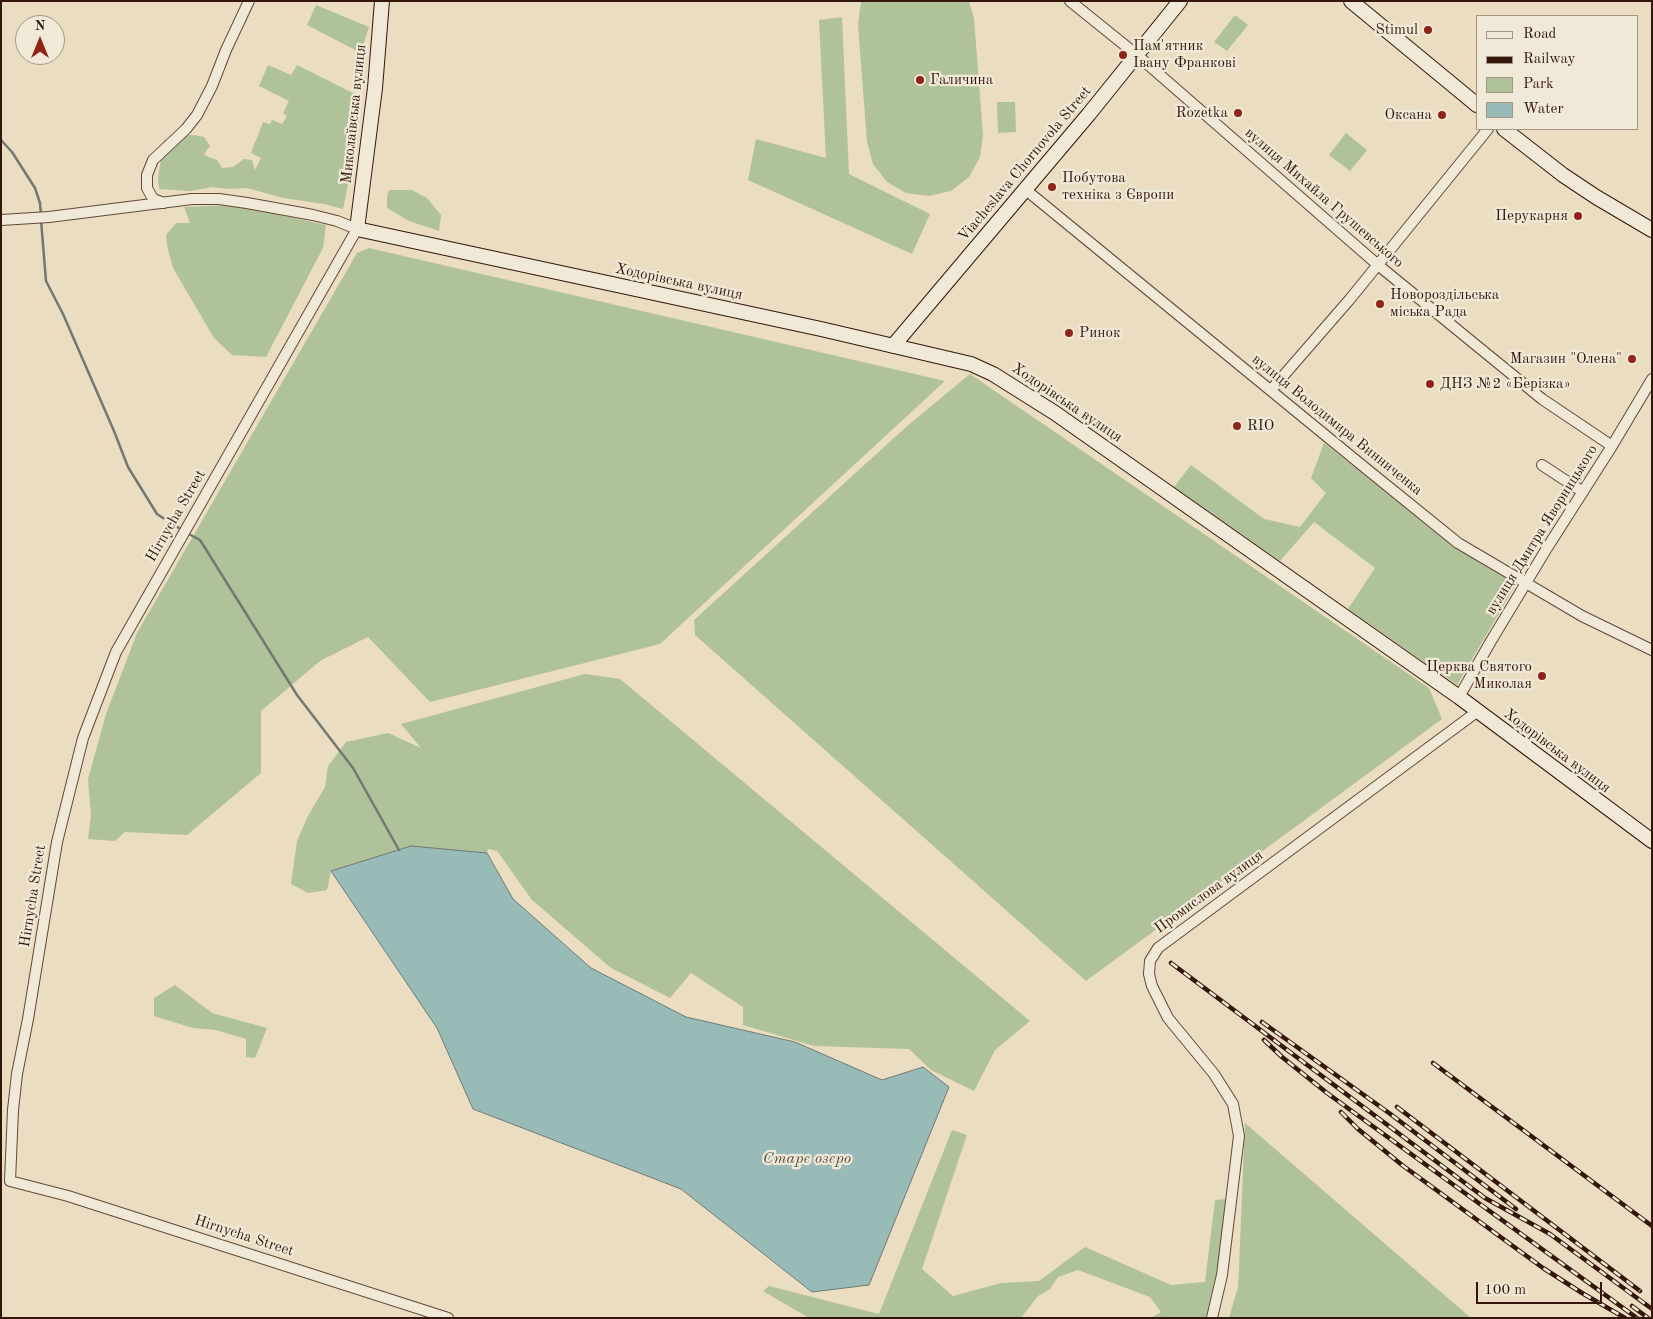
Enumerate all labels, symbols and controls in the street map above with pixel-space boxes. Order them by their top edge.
north arrow [15,15,65,65]
legend [1476,15,1638,130]
text: N [35,19,45,33]
place label: Stimul [1375,21,1418,39]
marker: Stimul [1422,24,1434,36]
text: Road [1523,27,1556,42]
place label: Пам'ятник Івану Франкові [1133,37,1236,72]
street label: Миколаївська вулиця [338,44,370,184]
marker: Пам'ятник Івану Франкові [1117,49,1129,61]
text: Railway [1523,52,1576,67]
place label: Галичина [930,71,993,89]
marker: Галичина [914,74,926,86]
text: Park [1523,77,1554,92]
street label: Viacheslava Chornovola Street [955,83,1095,245]
text: Water [1523,102,1564,117]
place label: Rozetka [1176,104,1228,122]
place label: Оксана [1384,106,1432,124]
marker: Rozetka [1232,107,1244,119]
marker: Оксана [1436,109,1448,121]
street label: вулиця Михайла Грушевського [1241,124,1407,272]
place label: Побутова техніка з Європи [1062,169,1174,204]
marker: Побутова техніка з Європи [1046,181,1058,193]
place label: Перукарня [1495,207,1568,225]
marker: Перукарня [1572,210,1584,222]
street label: Ходорівська вулиця [614,260,744,304]
place label: Новороздільська міська Рада [1390,286,1499,321]
marker: Новороздільська міська Рада [1374,298,1386,310]
place label: Ринок [1079,324,1120,342]
marker: Ринок [1063,327,1075,339]
place label: Магазин "Олена" [1510,350,1622,368]
street label: вулиця Володимира Винниченка [1248,351,1426,499]
marker: Магазин "Олена" [1626,353,1638,365]
street label: Ходорівська вулиця [1008,359,1126,447]
place label: ДНЗ №2 «Берізка» [1440,375,1571,393]
marker: ДНЗ №2 «Берізка» [1424,378,1436,390]
place label: RIO [1247,417,1274,435]
marker: RIO [1231,420,1243,432]
street label: вулиця Дмитра Яворницького [1482,442,1602,618]
street label: Hirnycha Street [142,467,210,565]
place label: Церква Святого Миколая [1426,658,1532,693]
marker: Церква Святого Миколая [1536,670,1548,682]
street label: Ходорівська вулиця [1500,705,1614,797]
street label: Hirnycha Street [16,844,50,948]
street label: Промислова вулиця [1151,846,1267,938]
water label: Старе озеро [763,1149,851,1169]
street label: Hirnycha Street [192,1211,296,1261]
scale bar [1478,1272,1604,1304]
text: 100 m [1484,1283,1526,1298]

